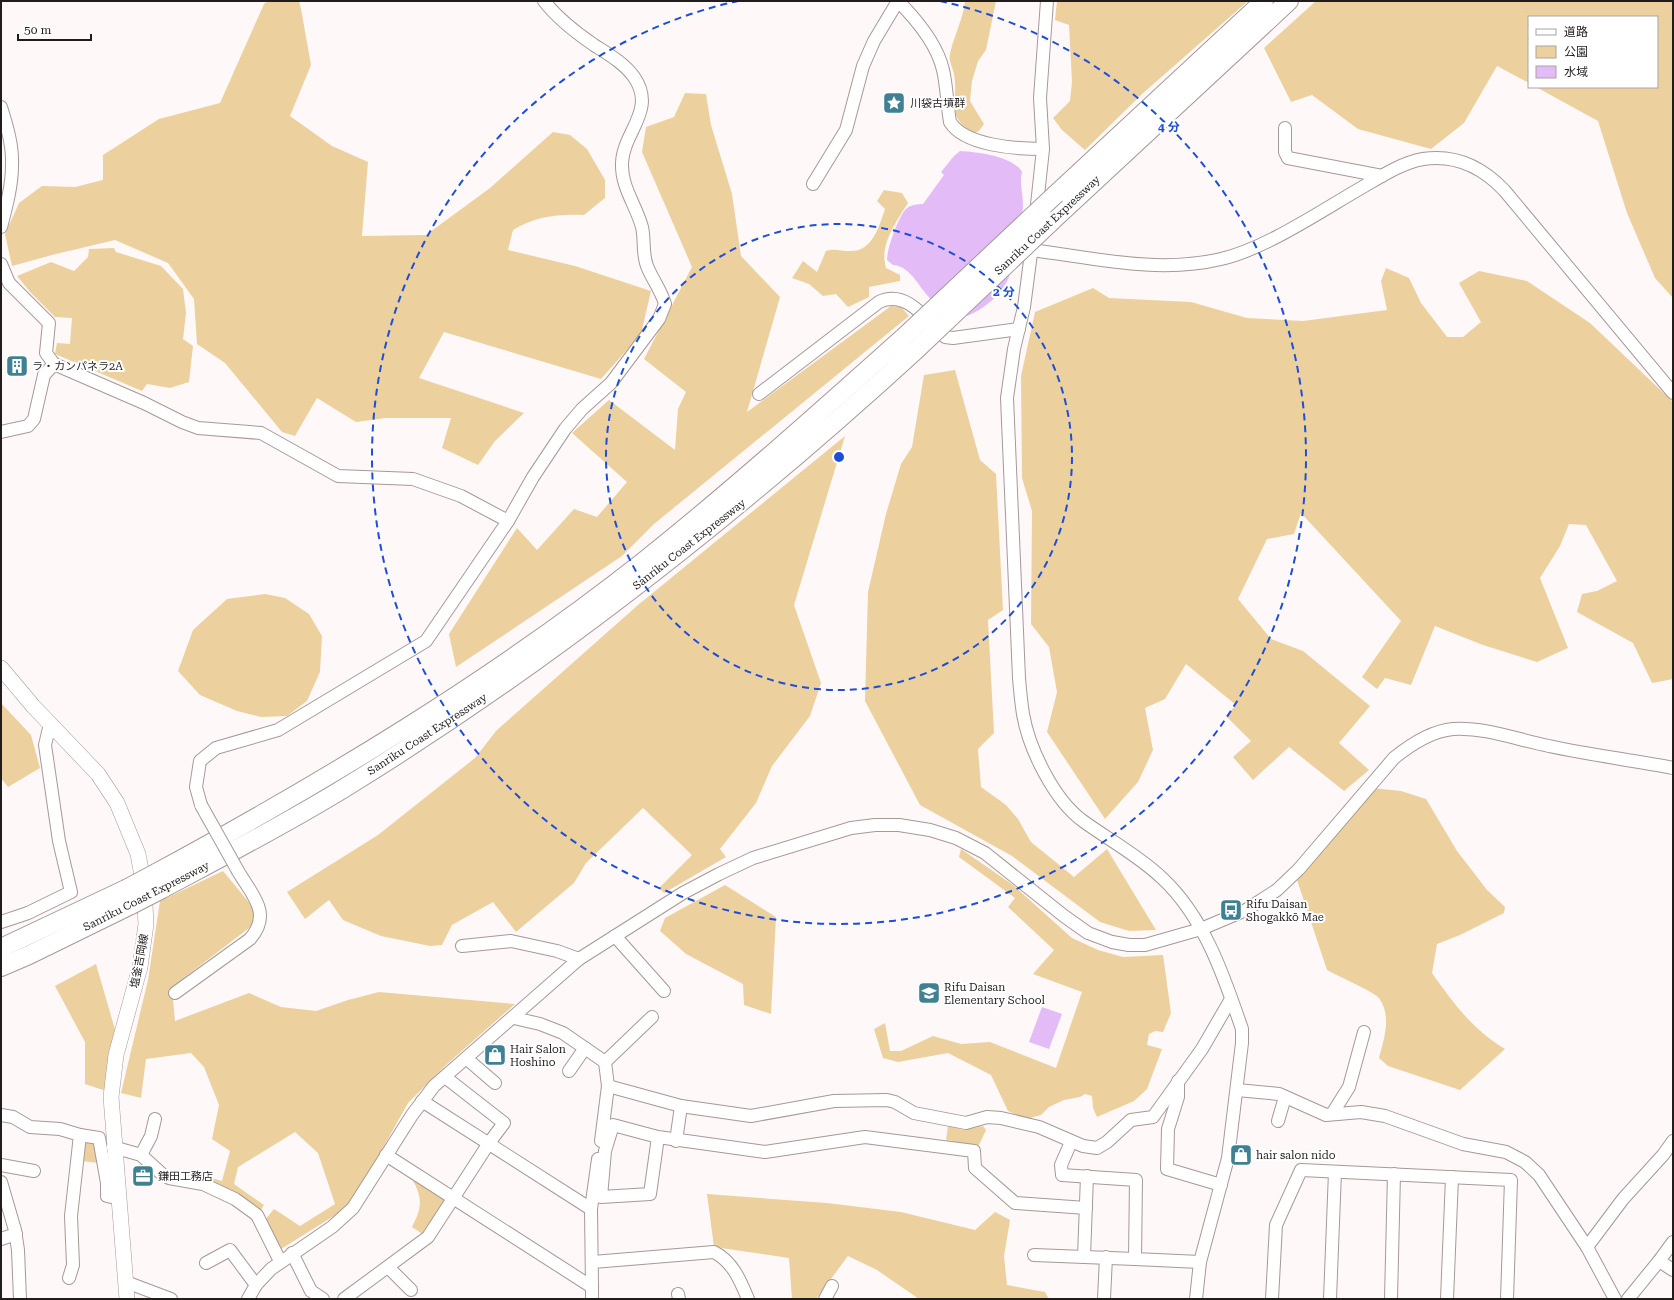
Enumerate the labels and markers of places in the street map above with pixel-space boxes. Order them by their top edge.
place icon: 川袋古墳群 [881,90,907,116]
place label: 川袋古墳群 [910,97,965,110]
building icon: ラ・カンパネラ2A [4,353,30,379]
place label: ラ・カンパネラ2A [32,360,123,373]
centre of rings [832,450,846,464]
bus stop icon: Rifu Daisan Shogakkō Mae [1218,897,1244,923]
place label: Rifu Daisan Shogakkō Mae [1246,898,1324,924]
school or university icon: Rifu Daisan Elementary School [916,980,942,1006]
place label: Rifu Daisan Elementary School [944,981,1045,1007]
shop icon: Hair Salon Hoshino [482,1042,508,1068]
place label: Hair Salon Hoshino [510,1043,566,1069]
shop icon: hair salon nido [1228,1142,1254,1168]
place label: hair salon nido [1256,1149,1336,1162]
office icon: 鎌田工務店 [130,1163,156,1189]
place label: 鎌田工務店 [158,1170,213,1183]

